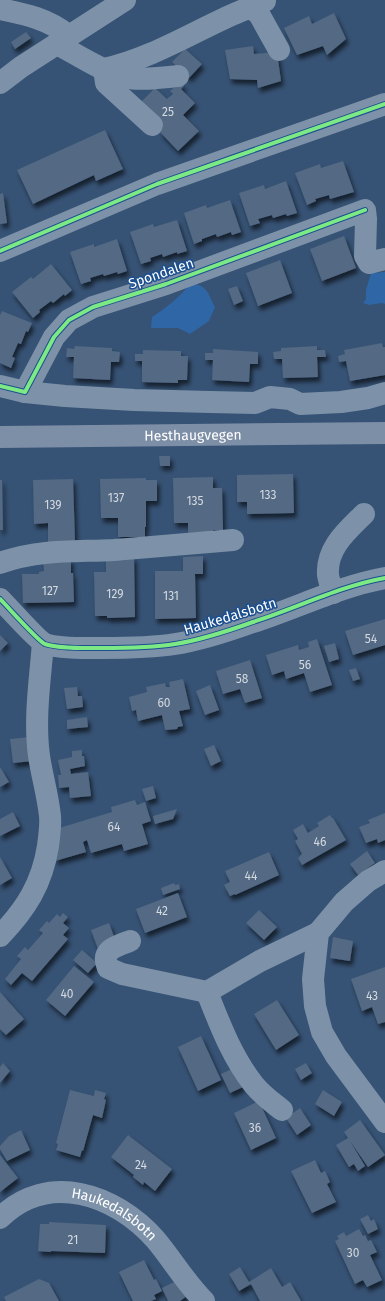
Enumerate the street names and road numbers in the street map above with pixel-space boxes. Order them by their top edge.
street label: Spondalen [126,254,196,293]
street label: Hesthaugvegen [144,426,242,445]
street label: Haukedalsbotn [182,594,279,639]
street label: Haukedalsbotn [70,1185,160,1244]

